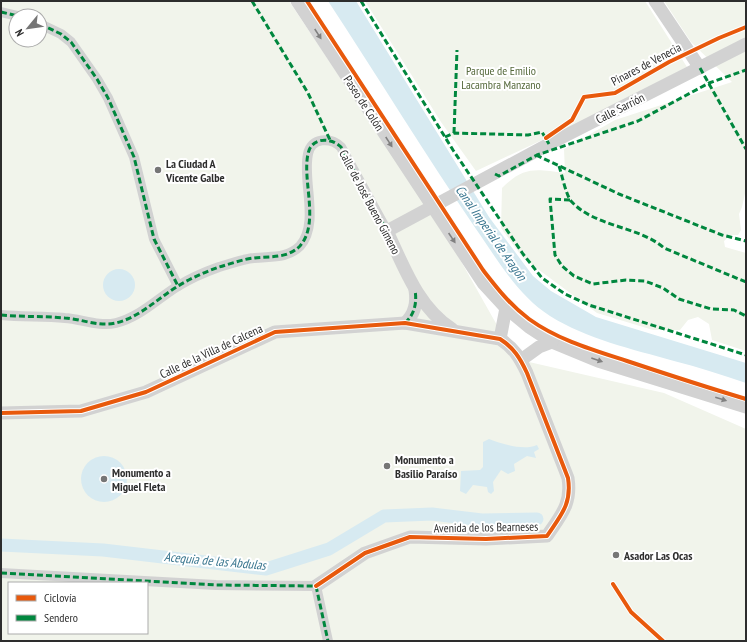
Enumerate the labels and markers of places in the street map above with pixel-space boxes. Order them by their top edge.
place label: La Ciudad A Vicente Galbe [165,156,225,185]
marker: La Ciudad A Vicente Galbe [153,165,163,175]
place label: Monumento a Basilio Paraíso [395,452,458,481]
marker: Monumento a Basilio Paraíso [382,461,392,471]
place label: Monumento a Miguel Fleta [112,465,171,494]
marker: Monumento a Miguel Fleta [99,474,109,484]
place label: Asador Las Ocas [623,548,692,563]
marker: Asador Las Ocas [611,550,621,560]

